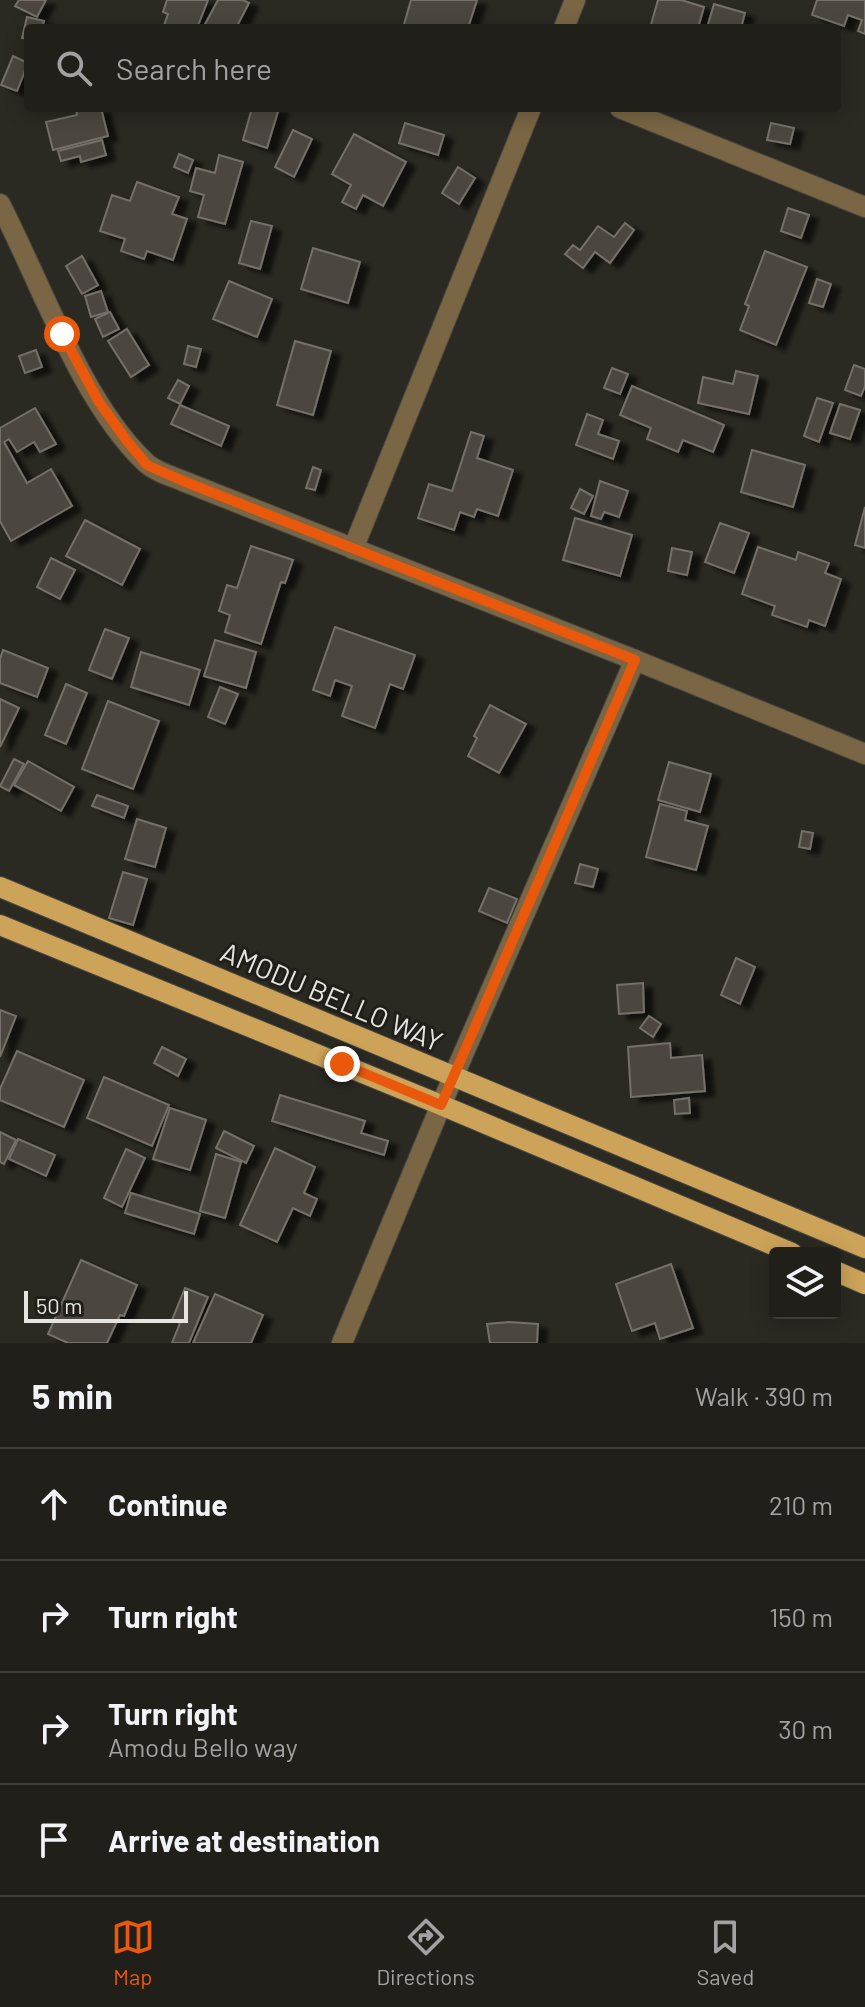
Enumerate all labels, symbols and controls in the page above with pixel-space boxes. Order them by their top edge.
search box [24,24,841,112]
icon: search [52,46,96,90]
text: Search here [116,50,272,86]
route start [44,316,80,352]
street label: AMODU BELLO WAY [216,934,448,1058]
route end [324,1046,360,1082]
map controls [769,1247,841,1319]
button: layers [769,1247,841,1319]
scale bar [24,1287,188,1323]
text: 50 m [36,1292,82,1318]
text: 5 min [32,1375,113,1416]
text: Walk · 390 m [695,1380,833,1411]
icon: ahead [32,1482,76,1526]
text: Continue [108,1486,228,1522]
text: 210 m [769,1489,833,1520]
icon: right [32,1594,76,1638]
text: Turn right [108,1598,238,1634]
text: 150 m [769,1601,833,1632]
text: Turn right [108,1695,238,1731]
icon: right [32,1706,76,1750]
text: 30 m [778,1713,833,1744]
text: Amodu Bello way [108,1731,298,1762]
icon: arrive [32,1818,76,1862]
text: Arrive at destination [108,1822,380,1858]
tab: Map [111,1915,155,1989]
tab: Directions [376,1915,475,1989]
tab: Saved [696,1915,754,1989]

